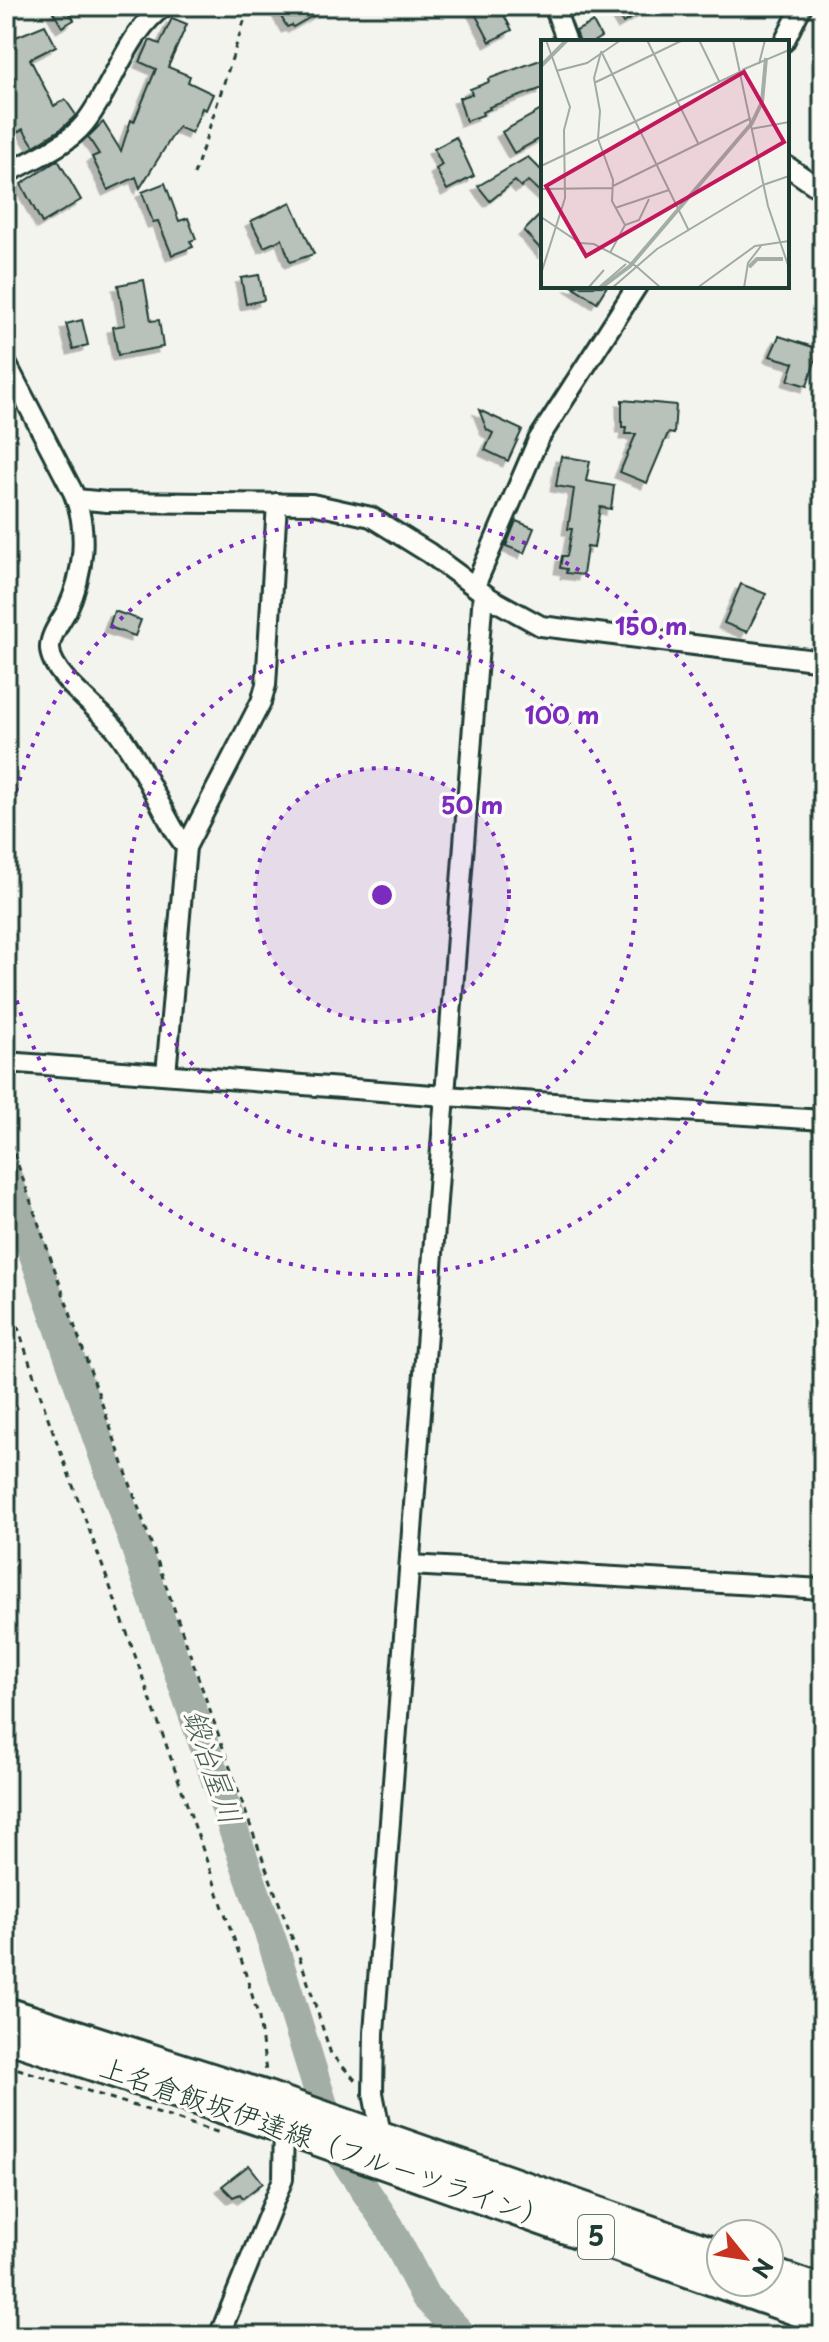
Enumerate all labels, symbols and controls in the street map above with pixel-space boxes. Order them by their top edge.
inset map [541,40,789,288]
text: 150 m [615,607,687,643]
text: 100 m [525,696,599,732]
text: 50 m [441,786,503,822]
centre of rings [368,881,396,909]
water label: 鍛冶屋川 [174,1702,255,1830]
street label: 上名倉飯坂伊達線（フルーツライン） [94,2044,557,2239]
road number: 5 [578,2215,614,2259]
north arrow [705,2218,785,2298]
text: N [745,2253,782,2285]

